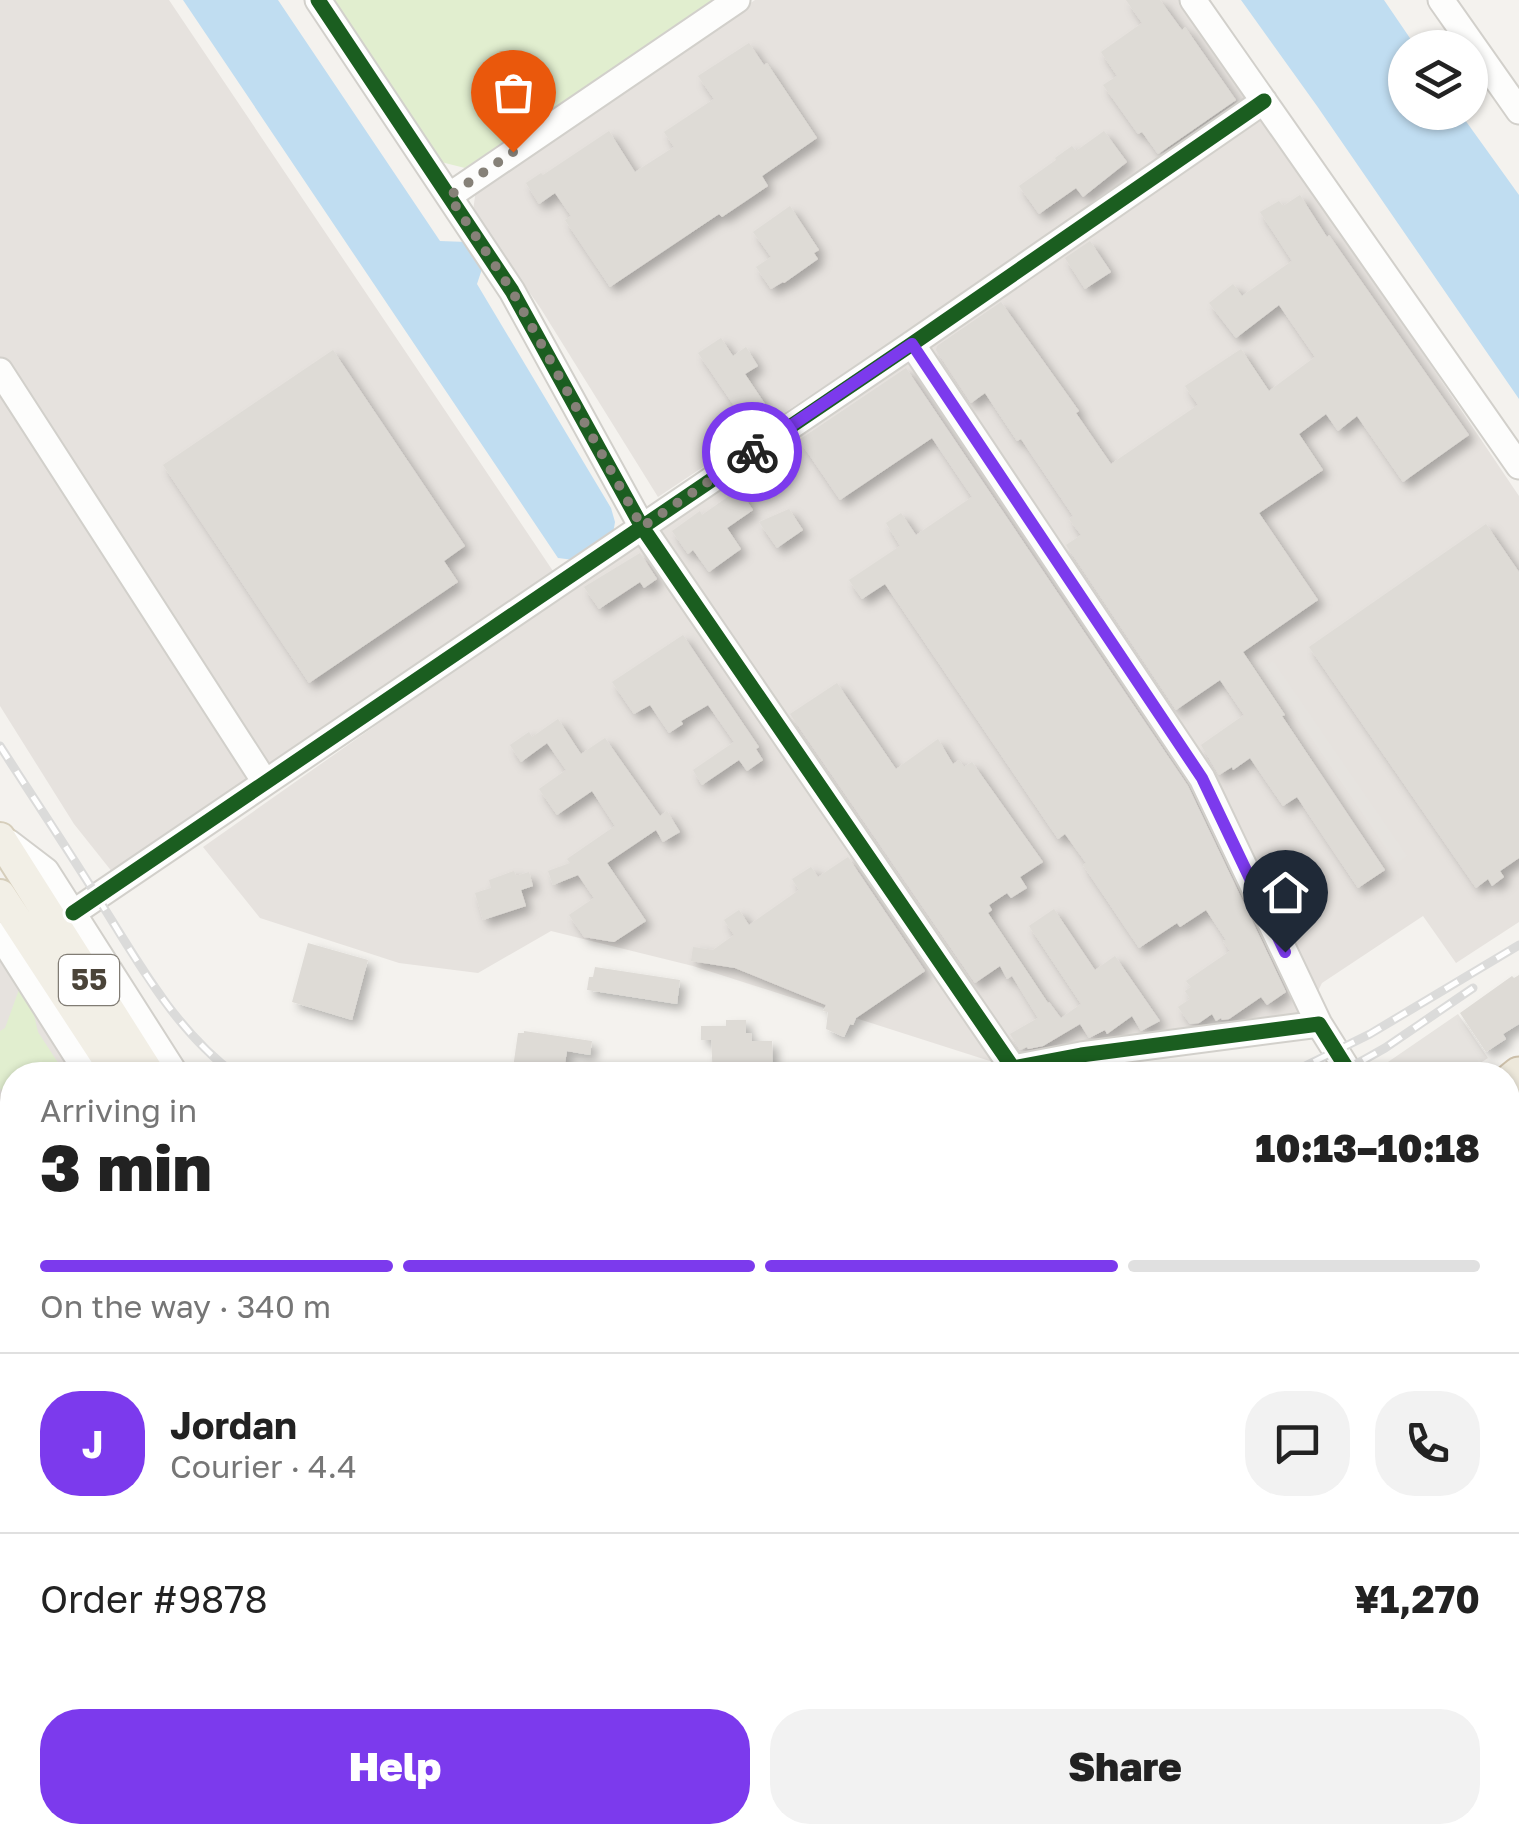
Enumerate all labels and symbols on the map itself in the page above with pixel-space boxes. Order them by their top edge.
pin [471,50,556,153]
courier [702,402,802,502]
pin [1243,850,1328,953]
road number: 55 [59,955,119,1005]

